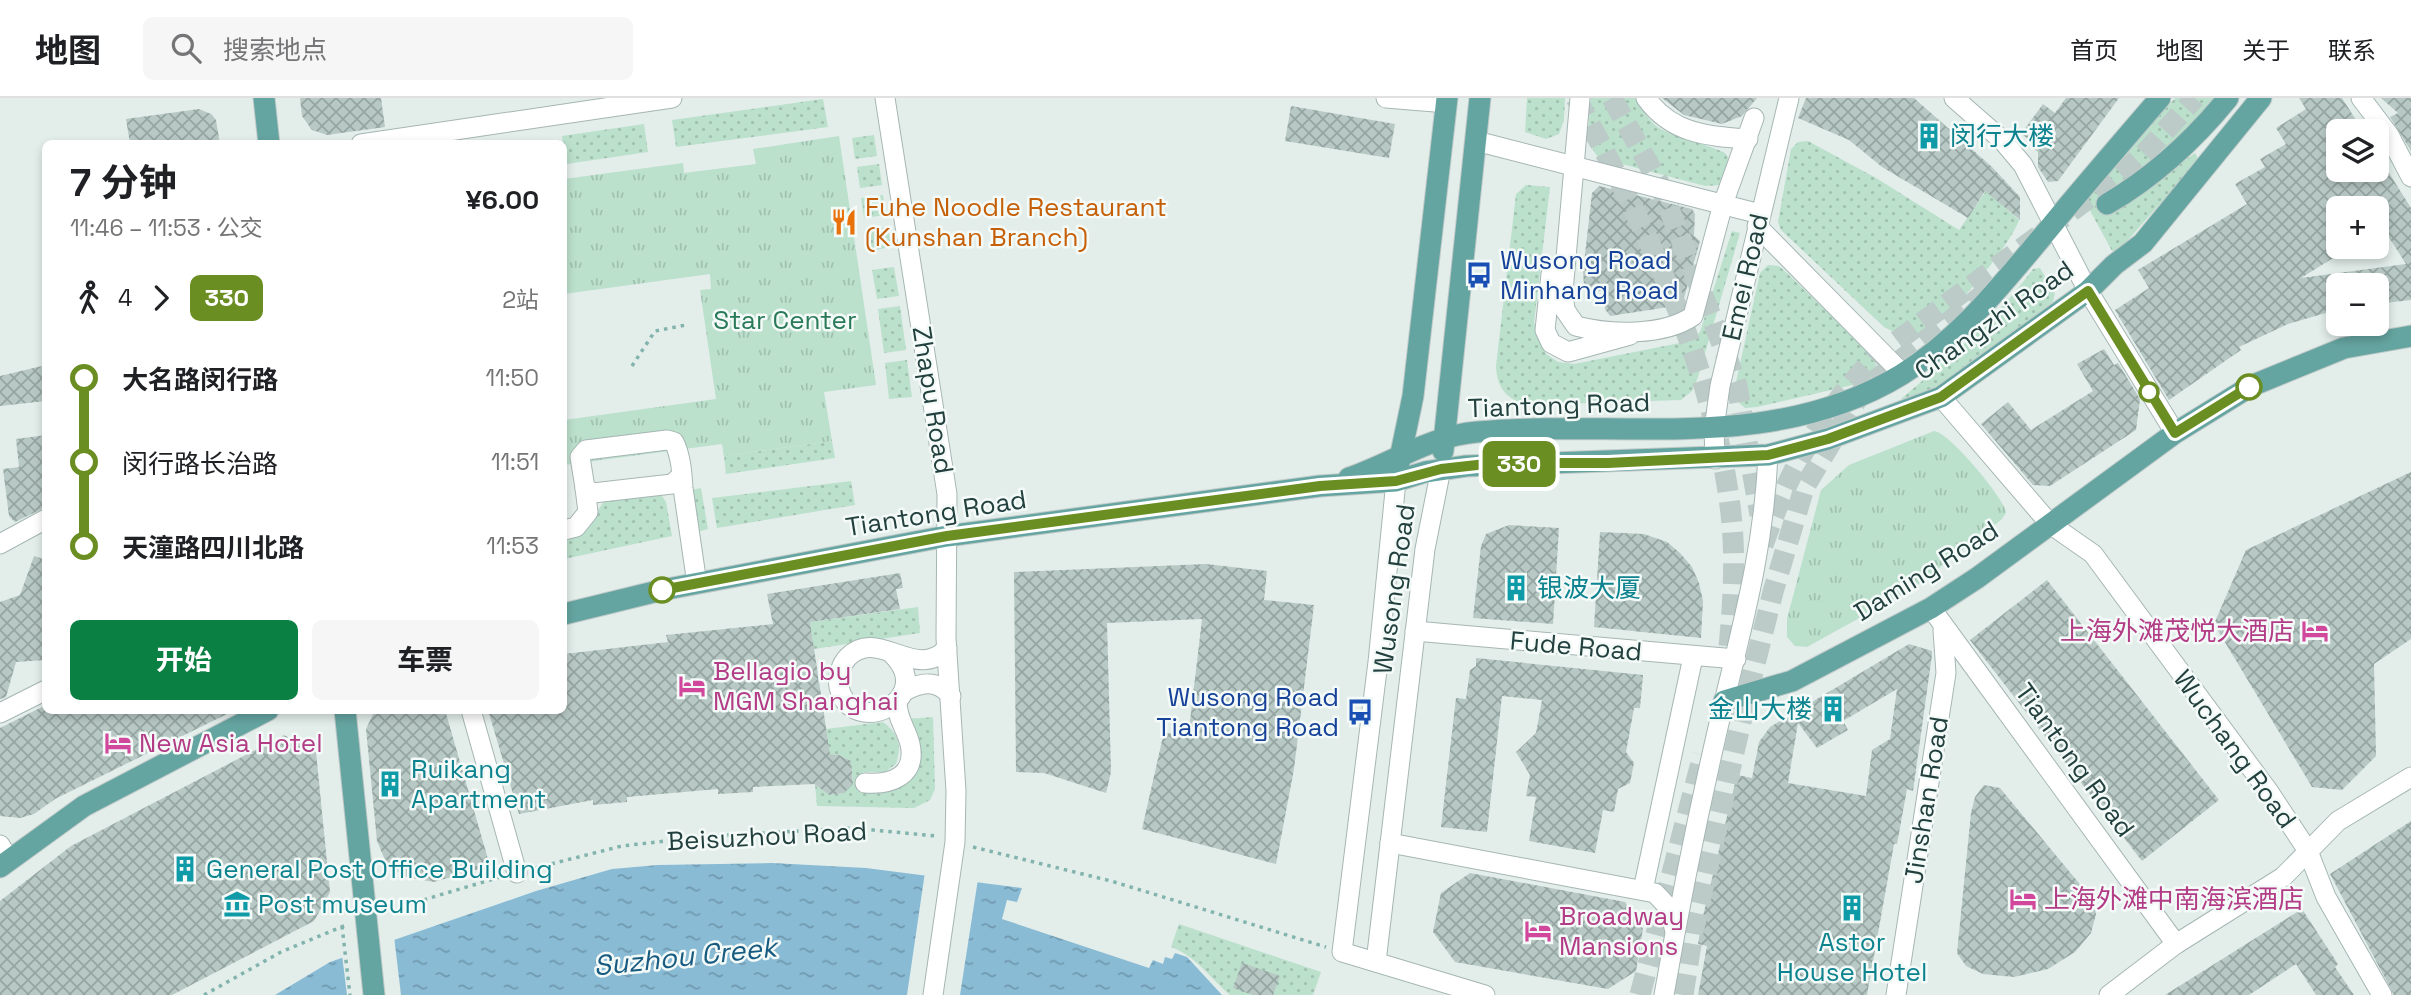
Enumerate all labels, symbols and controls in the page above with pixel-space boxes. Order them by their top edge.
search box [143,17,633,80]
icon: search [167,29,205,67]
text: 地图 [35,30,101,72]
text: 搜索地点 [223,33,327,67]
text: 首页 [2070,35,2118,66]
text: 地图 [2156,35,2204,66]
text: 关于 [2242,35,2290,66]
text: 联系 [2328,35,2376,66]
place label: 闵行大楼 [1950,119,2054,153]
map controls [2326,119,2389,336]
button: layers [2326,119,2389,182]
building icon: 闵行大楼 [1914,121,1944,151]
text: 7 分钟 [70,159,177,207]
text: ¥6.00 [466,183,539,217]
place label: Fuhe Noodle Restaurant (Kunshan Branch) [865,190,1167,254]
button: + [2326,196,2389,259]
restaurant icon: Fuhe Noodle Restaurant (Kunshan Branch) [829,207,859,237]
street label: Emei Road [1714,210,1776,344]
text: 11:46 – 11:53 · 公交 [70,213,263,243]
place label: Wusong Road Minhang Road [1500,243,1679,307]
street label: Changzhi Road [1908,253,2080,387]
bus stop icon: Wusong Road Minhang Road [1464,260,1494,290]
button: − [2326,273,2389,336]
icon: walk [70,279,108,317]
icon: forward [142,279,180,317]
text: 330 [204,282,249,313]
text: 4 [118,283,132,313]
text: 2站 [502,285,539,315]
park label: Star Center [713,303,857,337]
street label: Zhapu Road [905,324,961,476]
text: 大名路闵行路 [122,363,278,397]
text: 11:50 [485,363,539,393]
unlabelled marker [2236,374,2262,400]
unlabelled marker [2139,382,2159,402]
street label: Tiantong Road [1467,385,1651,425]
line badge: 330 [1479,441,1559,487]
text: 闵行路长治路 [122,447,278,481]
text: 11:51 [491,447,539,477]
text: 330 [1497,448,1541,479]
street label: Tiantong Road [843,482,1029,544]
street label: Wusong Road [1365,502,1423,676]
street label: Daming Road [1847,513,2005,629]
text: 天潼路四川北路 [122,531,304,565]
text: 11:53 [486,531,539,561]
place label: 银波大厦 [1537,571,1641,605]
building icon: 银波大厦 [1501,573,1531,603]
unlabelled marker [649,577,675,603]
place label: 上海外滩茂悦大酒店 [2060,614,2294,648]
hotel icon: 上海外滩茂悦大酒店 [2300,616,2330,646]
button: 开始 [70,620,298,700]
button: 车票 [312,620,539,700]
street label: Fude Road [1508,623,1644,669]
place label: Bellagio by MGM Shanghai [713,654,899,718]
street label: Wuchang Road [2166,663,2304,835]
hotel icon: Bellagio by MGM Shanghai [677,671,707,701]
street label: Tiantong Road [2008,676,2142,844]
place label: Wusong Road Tiantong Road [1156,680,1339,744]
place label: 金山大楼 [1708,692,1812,726]
building icon: 金山大楼 [1818,694,1848,724]
bus stop icon: Wusong Road Tiantong Road [1345,697,1375,727]
street label: Jinshan Road [1896,714,1956,886]
place label: New Asia Hotel [139,726,323,760]
hotel icon: New Asia Hotel [103,728,133,758]
place label: Ruikang Apartment [411,752,546,816]
building icon: Ruikang Apartment [375,769,405,799]
street label: Beisuzhou Road [666,814,868,858]
place label: General Post Office Building [206,852,553,886]
building icon: General Post Office Building [170,854,200,884]
place label: 上海外滩中南海滨酒店 [2044,882,2304,916]
hotel icon: 上海外滩中南海滨酒店 [2008,884,2038,914]
place label: Post museum [258,887,427,921]
museum icon: Post museum [222,889,252,919]
building icon: Astor House Hotel [1837,893,1867,923]
place label: Broadway Mansions [1559,899,1684,963]
hotel icon: Broadway Mansions [1523,916,1553,946]
place label: Astor House Hotel [1777,925,1927,989]
water label: Suzhou Creek [592,928,781,984]

